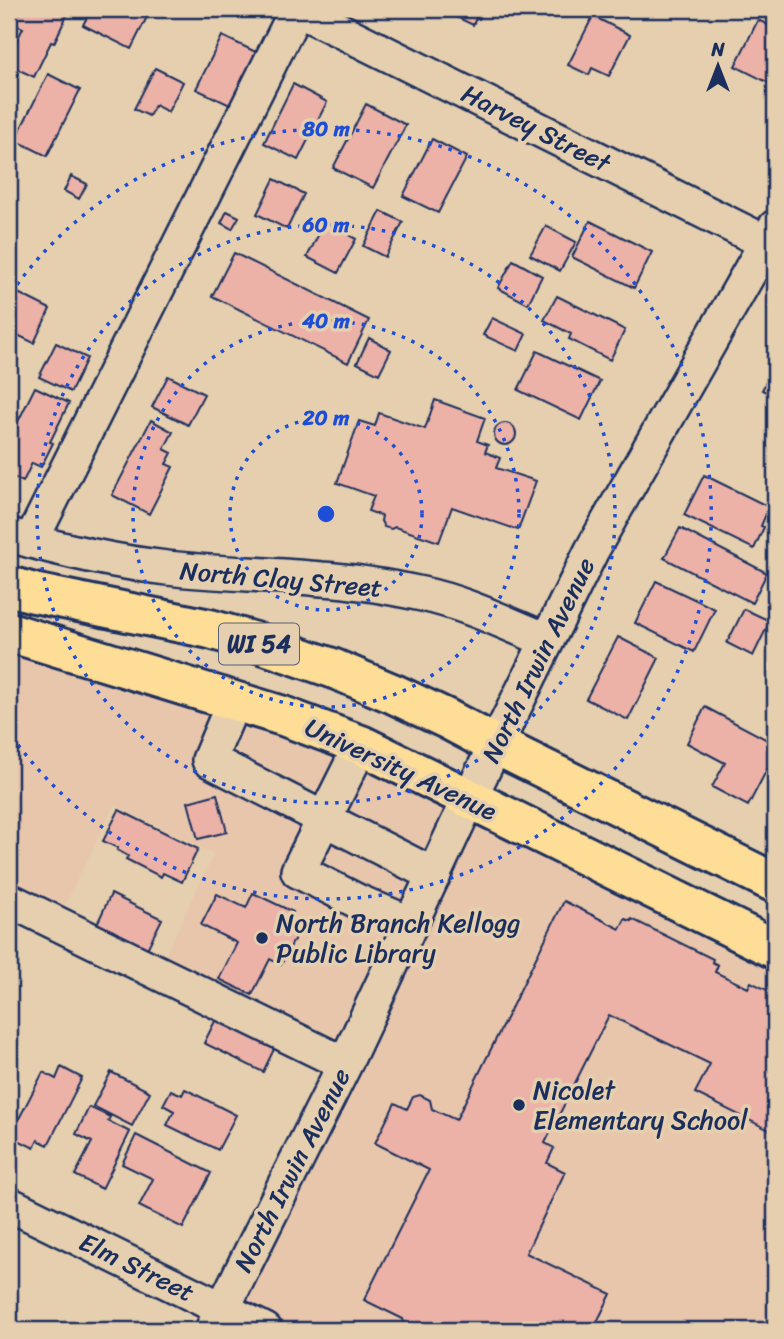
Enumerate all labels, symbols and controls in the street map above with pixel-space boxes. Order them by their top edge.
north arrow [682,32,752,102]
text: N [710,33,725,66]
street label: Harvey Street [453,71,620,186]
text: 80 m [301,110,351,148]
text: 60 m [302,206,350,244]
text: 40 m [301,302,351,340]
text: 20 m [302,399,350,437]
centre of rings [314,502,338,526]
street label: North Clay Street [178,547,384,611]
street label: North Irwin Avenue [468,549,608,771]
road number: WI 54 [219,624,299,664]
street label: University Avenue [297,704,505,834]
place label: North Branch Kellogg Public Library [276,900,521,976]
marker: North Branch Kellogg Public Library [254,930,270,946]
street label: North Irwin Avenue [221,1060,363,1280]
place label: Nicolet Elementary School [533,1067,748,1143]
marker: Nicolet Elementary School [511,1097,527,1113]
street label: Elm Street [71,1219,203,1315]

